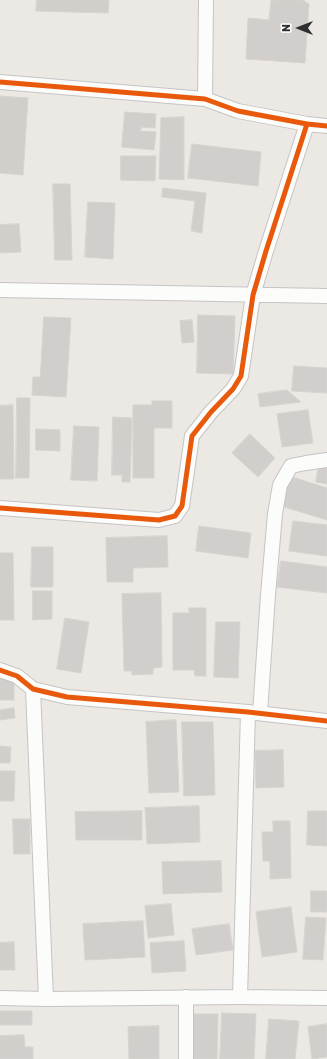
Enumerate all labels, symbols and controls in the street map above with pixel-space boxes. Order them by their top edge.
north arrow [279,8,319,48]
text: N [280,24,293,32]

